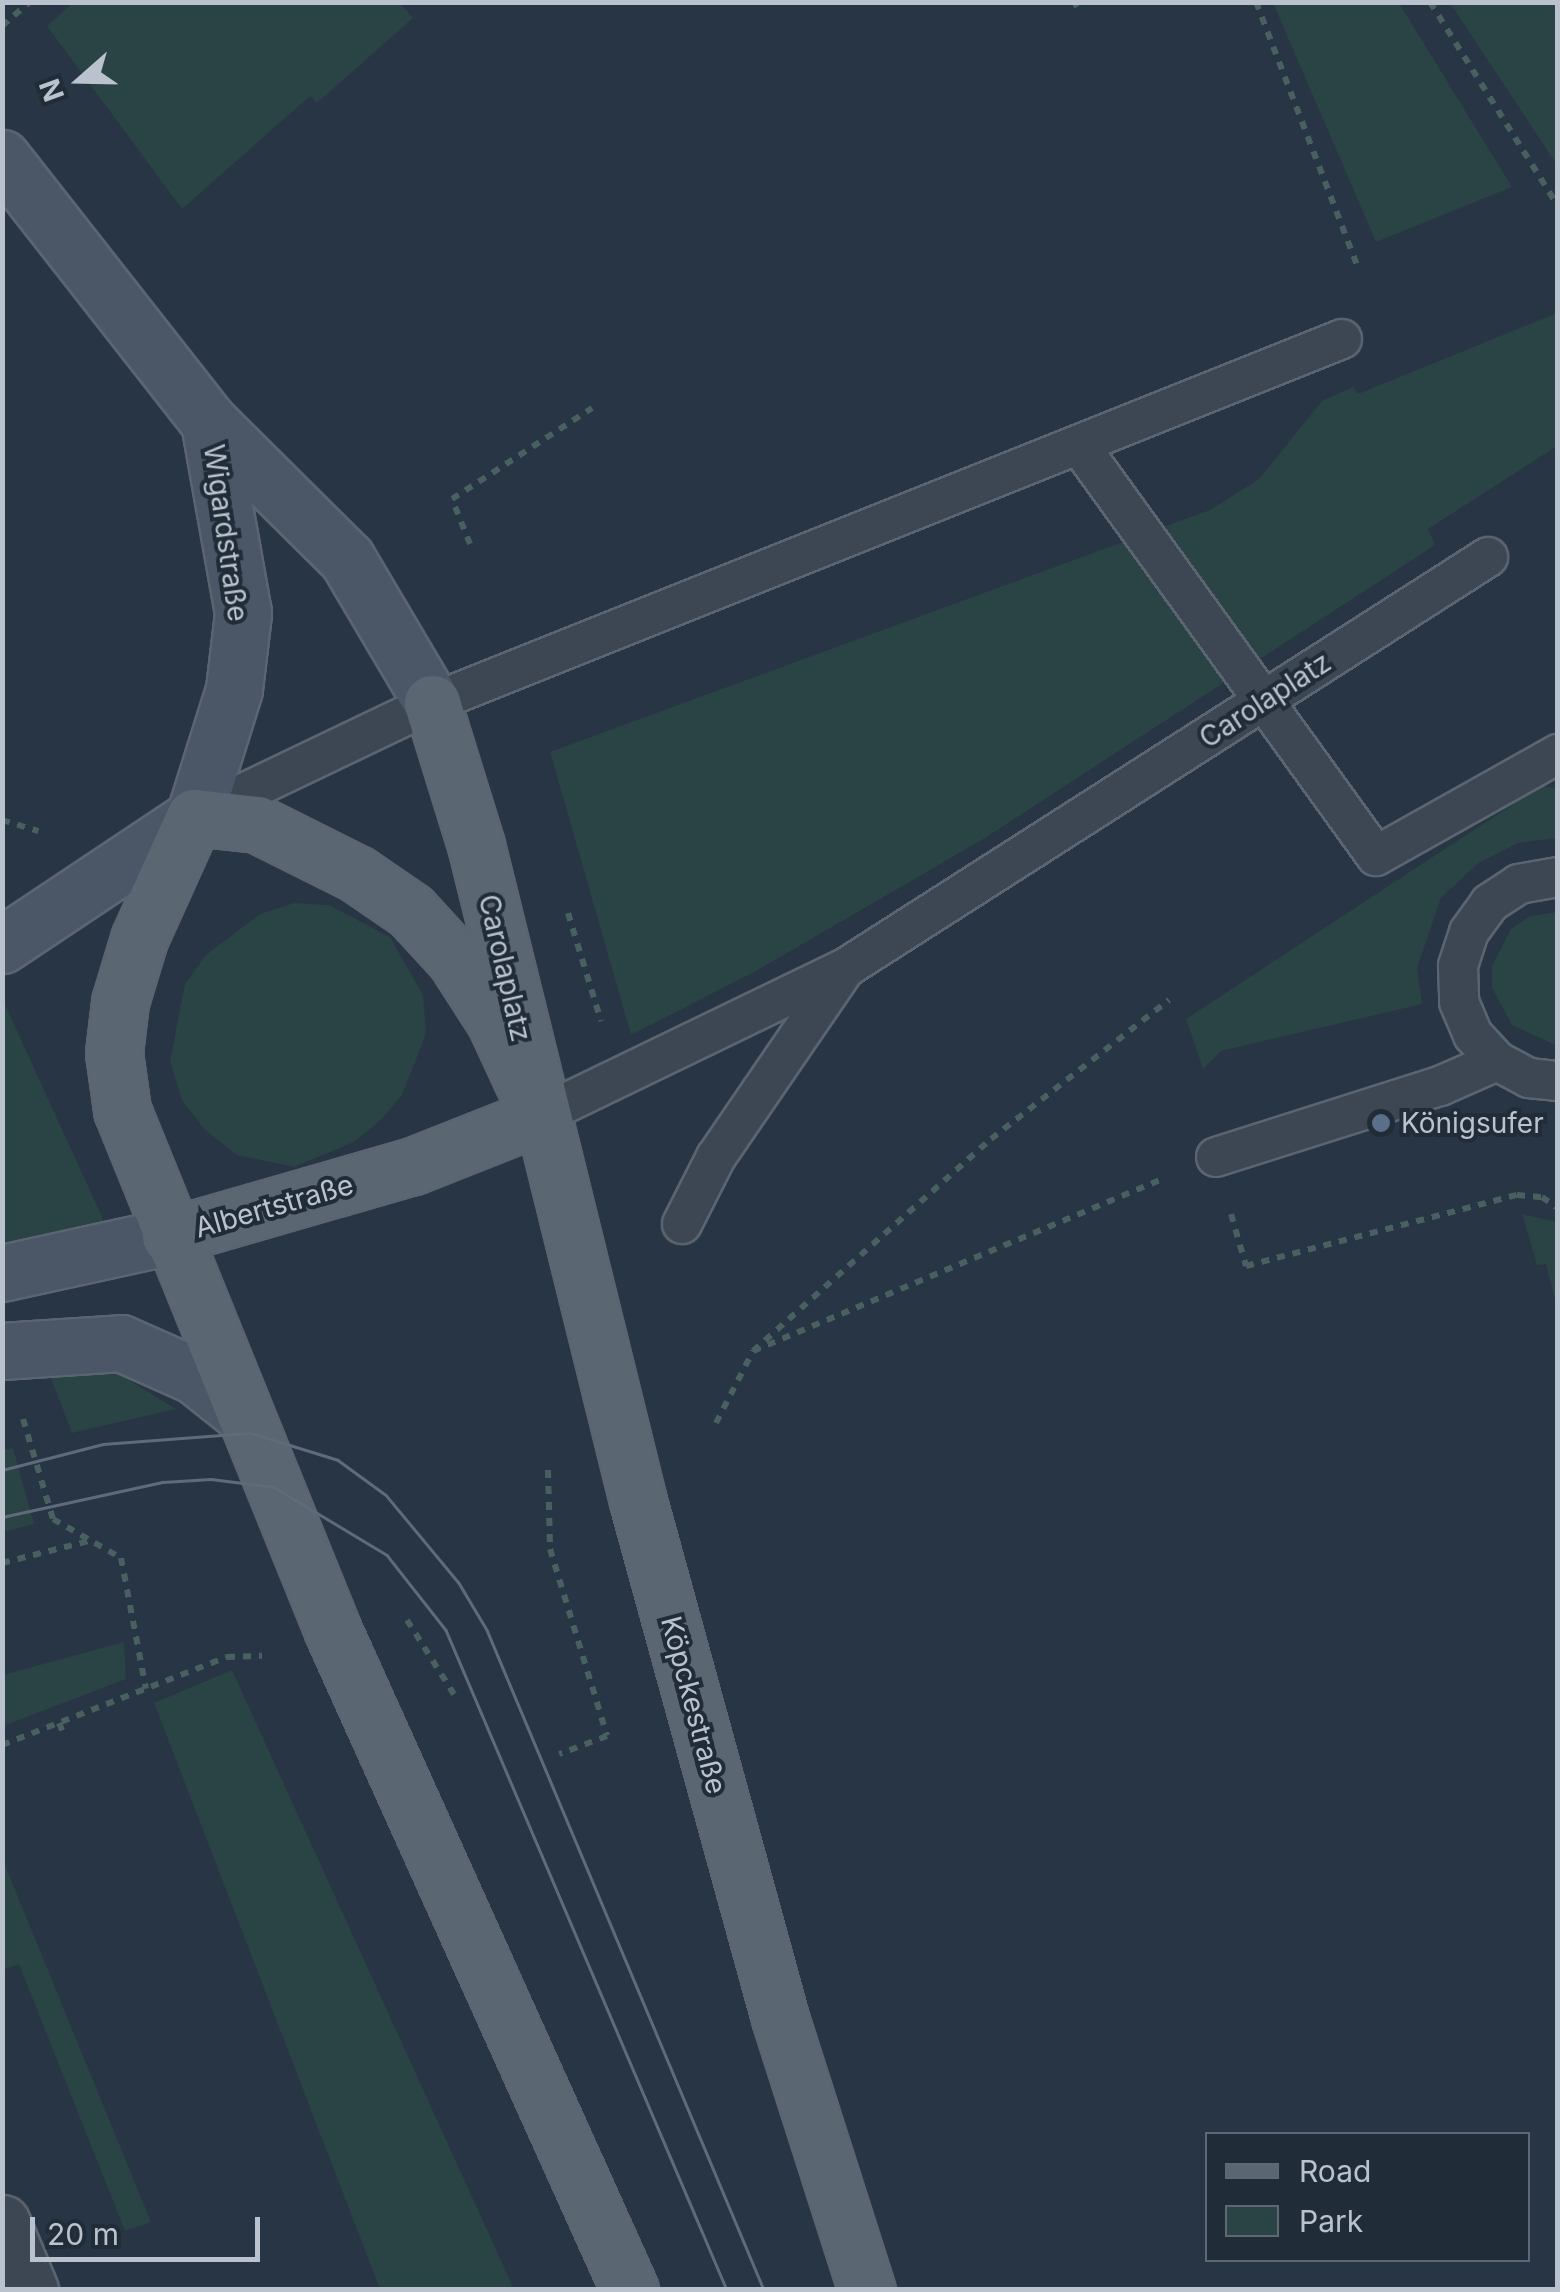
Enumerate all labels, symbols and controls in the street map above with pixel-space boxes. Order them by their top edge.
north arrow [30,30,130,130]
text: N [32,74,71,106]
street label: Wigardstraße [197,442,255,624]
street label: Carolaplatz [1193,645,1337,755]
street label: Carolaplatz [472,891,538,1045]
place label: Königsufer [1401,1106,1544,1140]
marker: Königsufer [1370,1112,1392,1134]
street label: Albertstraße [191,1167,357,1245]
street label: Köpckestraße [654,1613,734,1797]
legend [1205,2132,1530,2262]
text: Road [1299,2153,1371,2189]
scale bar [35,2197,265,2259]
text: Park [1299,2203,1363,2239]
text: 20 m [47,2216,119,2252]

